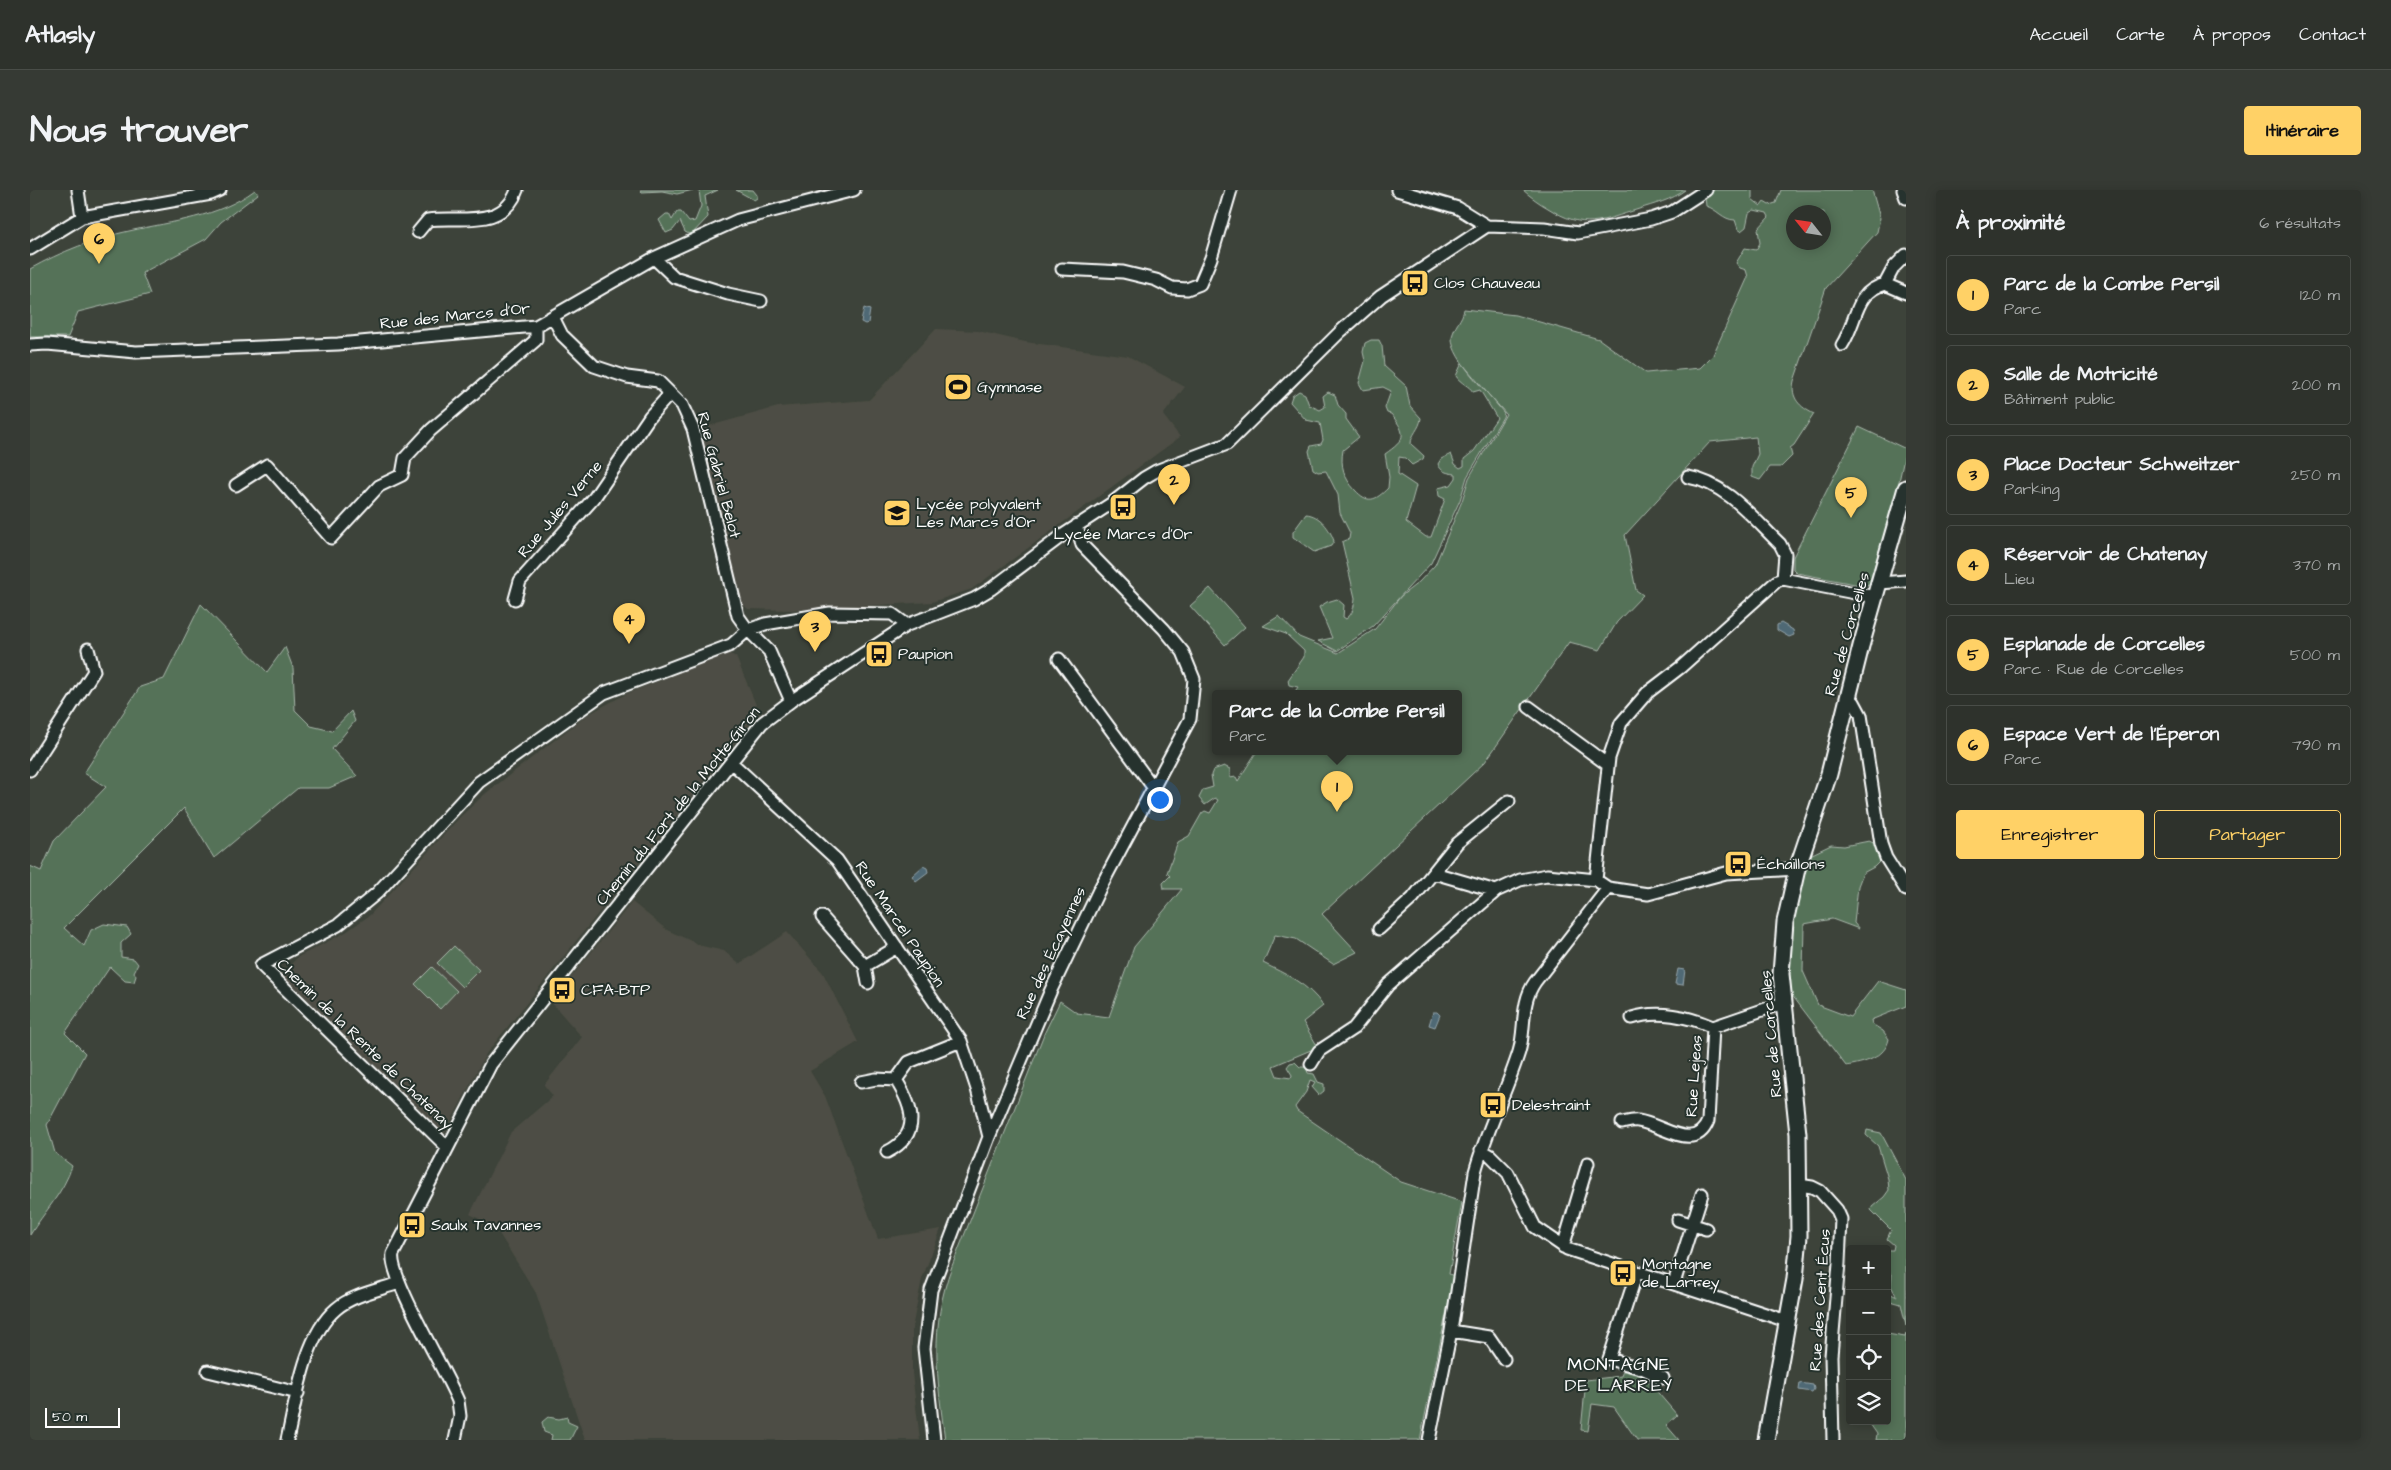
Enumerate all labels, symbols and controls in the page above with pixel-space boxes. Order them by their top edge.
text: Atlasly [25,18,95,52]
text: Accueil [2029,22,2088,47]
text: Carte [2116,22,2165,47]
text: À propos [2193,22,2271,47]
text: Contact [2299,22,2366,47]
text: Nous trouver [30,106,248,155]
button: Itinéraire [2244,106,2361,155]
north arrow [1786,205,1831,250]
text: À proximité [1956,208,2065,237]
text: 6 résultats [2259,212,2341,234]
pin: 6 [83,223,115,264]
bus stop icon: Clos Chauveau [1400,268,1430,298]
text: Parc de la Combe Persil [2004,271,2220,298]
place label: Clos Chauveau [1434,272,1540,294]
text: 1 [1972,284,1974,306]
text: 120 m [2300,284,2340,306]
street label: Rue des Marcs d'Or [379,297,531,335]
text: Parc [2004,298,2041,320]
text: Salle de Motricité [2004,361,2158,388]
sports icon: Gymnase [943,372,973,402]
text: 2 [1968,374,1978,396]
text: 200 m [2292,374,2340,396]
place label: Gymnase [977,376,1042,399]
text: Bâtiment public [2004,388,2115,410]
street label: Rue Gabriel Belot [692,410,747,541]
text: Place Docteur Schweitzer [2004,451,2239,478]
street label: Rue Jules Verne [513,455,608,562]
pin: 2 [1158,464,1190,505]
text: 3 [1969,464,1977,486]
text: 250 m [2291,464,2340,486]
pin: 5 [1835,477,1867,518]
text: Parking [2004,478,2060,500]
bus stop icon: Lycée Marcs d'Or [1108,492,1138,522]
place label: Lycée polyvalent Les Marcs d'Or [916,493,1042,533]
school or university icon: Lycée polyvalent Les Marcs d'Or [882,498,912,528]
place label: Lycée Marcs d'Or [1054,523,1193,546]
text: Réservoir de Chatenay [2004,541,2207,568]
text: 4 [1968,554,1978,576]
text: 370 m [2293,554,2340,576]
text: Lieu [2004,568,2034,590]
street label: Rue de Corcelles [1819,570,1875,698]
pin: 4 [613,603,645,644]
pin: 3 [799,611,831,652]
text: Esplanade de Corcelles [2004,631,2205,658]
bus stop icon: Paupion [864,639,894,669]
place label: Paupion [898,643,953,665]
text: 5 [1967,644,1979,666]
text: 500 m [2290,644,2340,666]
text: Parc · Rue de Corcelles [2004,658,2184,680]
popup [1212,690,1462,755]
text: Parc de la Combe Persil [1229,698,1445,725]
street label: Chemin du Fort de la Motte-Giron [591,702,765,910]
text: Espace Vert de l'Éperon [2004,721,2219,748]
text: Parc [1229,725,1267,747]
text: 6 [1968,734,1978,756]
text: 790 m [2292,734,2340,756]
text: Parc [2004,748,2041,770]
pin: 1 [1321,771,1353,812]
your location [1147,787,1173,813]
button: Enregistrer [1956,810,2144,859]
button: Partager [2154,810,2341,859]
bus stop icon: Échaillons [1723,849,1753,879]
place label: Échaillons [1757,853,1825,875]
street label: Rue Marcel Paupion [850,857,950,991]
street label: Rue des Écayennes [1011,883,1092,1023]
street label: Chemin de la Rente de Chatenay [271,953,458,1135]
street label: Rue de Corcelles [1754,970,1788,1098]
bus stop icon: CFA-BTP [547,975,577,1005]
place label: CFA-BTP [581,979,650,1001]
street label: Rue Lejeas [1680,1034,1708,1118]
bus stop icon: Delestraint [1478,1090,1508,1120]
place label: Delestraint [1512,1094,1591,1116]
bus stop icon: Saulx Tavannes [397,1210,427,1240]
place label: Saulx Tavannes [431,1214,541,1236]
street label: Rue des Cent Écus [1804,1228,1836,1372]
map controls [1846,1245,1891,1425]
button: + [1846,1245,1891,1290]
place label: Montagne de Larrey [1642,1253,1720,1294]
bus stop icon: Montagne de Larrey [1608,1258,1638,1288]
button: − [1846,1290,1891,1335]
button: locate [1846,1335,1891,1380]
district label: MONTAGNE DE LARREY [1565,1352,1673,1398]
button: layers [1846,1380,1891,1425]
scale bar [45,1405,120,1428]
text: 50 m [52,1407,87,1427]

